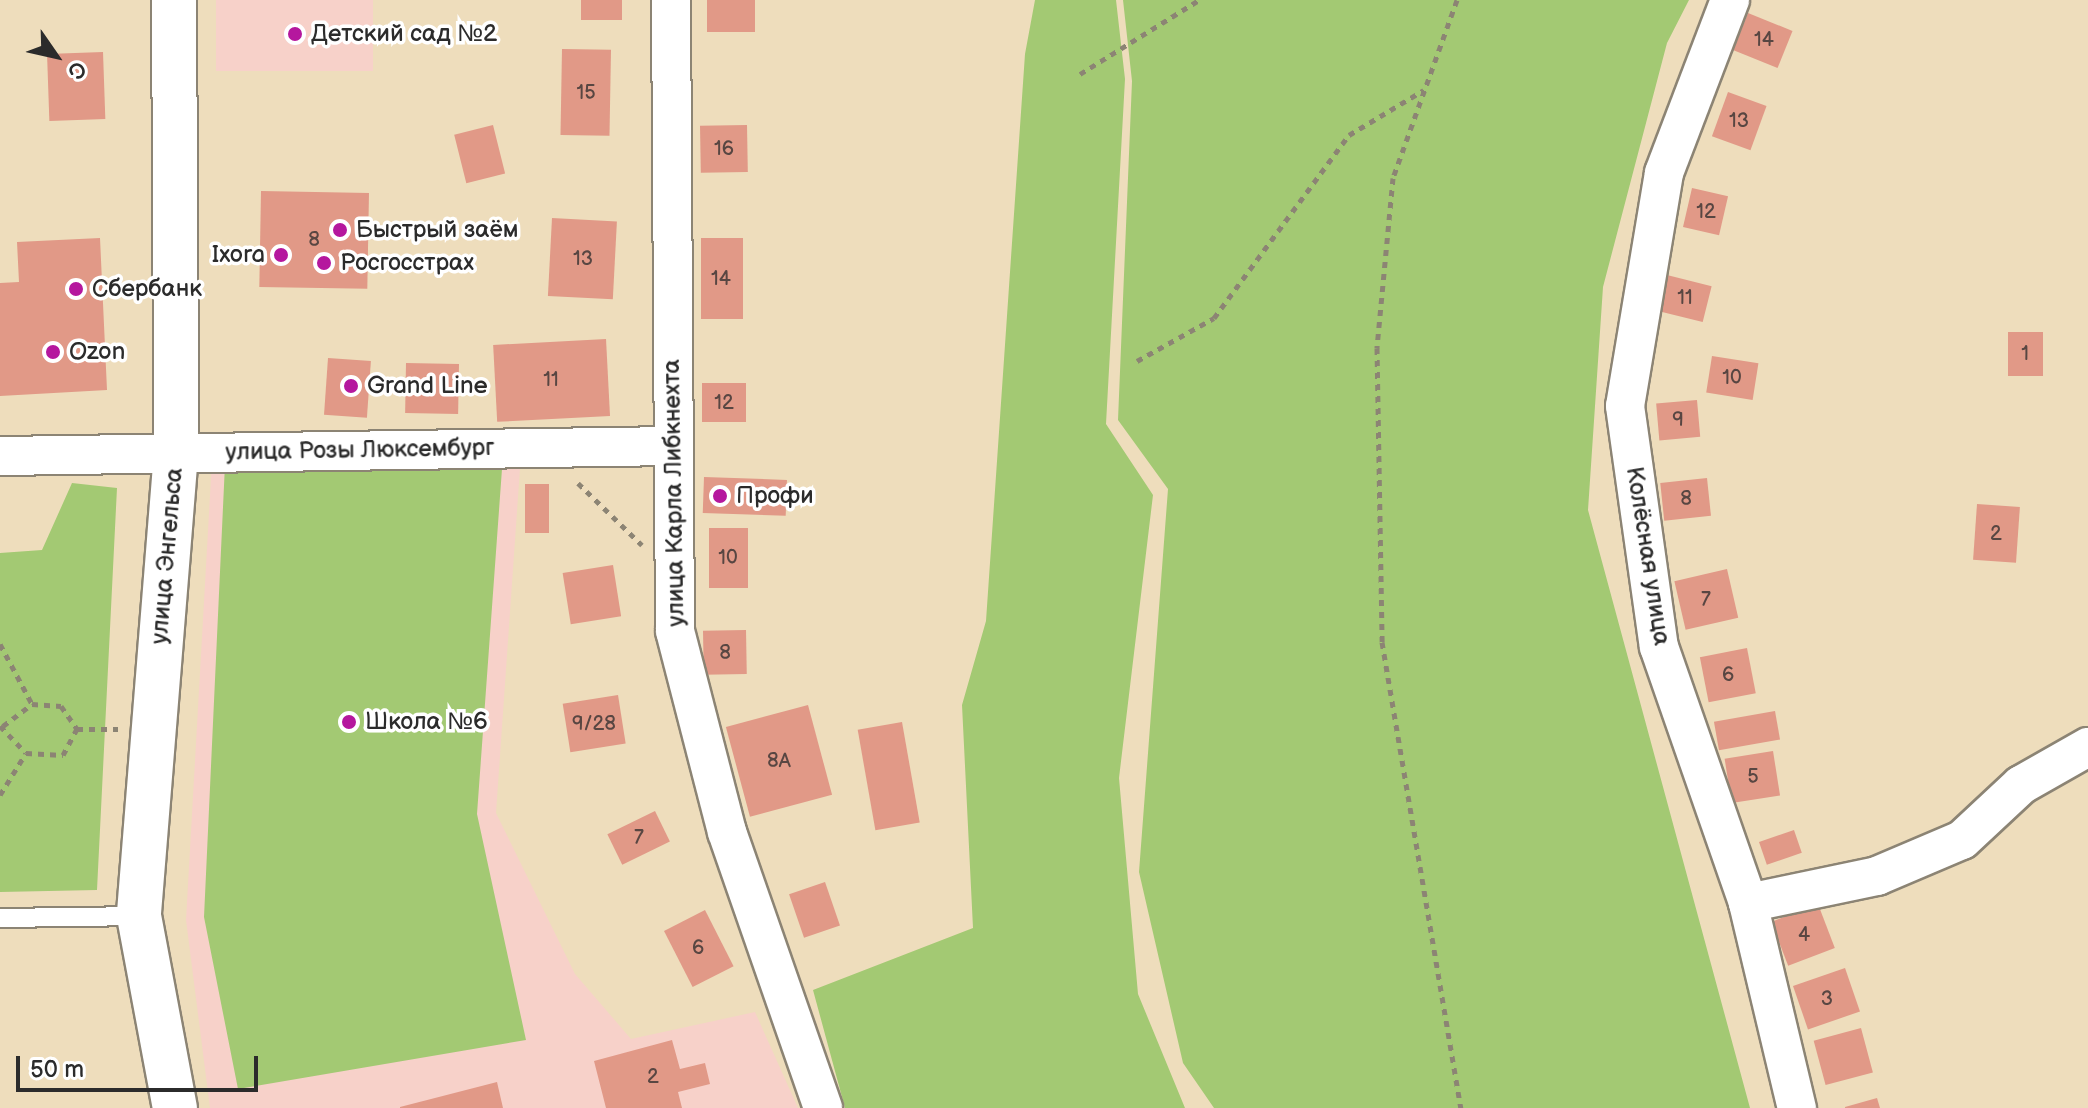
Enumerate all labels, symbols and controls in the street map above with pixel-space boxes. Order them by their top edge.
north arrow [16,16,96,96]
place label: Детский сад №2 [311,20,497,48]
marker: Детский сад №2 [286,25,304,43]
house number: 14 [1754,28,1774,52]
text: С [61,56,92,84]
house number: 15 [576,81,596,105]
house number: 13 [1729,109,1749,133]
house number: 16 [714,137,734,161]
house number: 12 [1696,200,1716,224]
place label: Быстрый заём [356,216,519,244]
marker: Быстрый заём [331,221,349,239]
house number: 8 [308,228,320,252]
place label: Ixora [212,241,265,269]
marker: Ixora [272,246,290,264]
house number: 13 [573,247,593,271]
place label: Росгосстрах [340,249,474,277]
marker: Росгосстрах [315,254,333,272]
house number: 14 [711,267,731,291]
place label: Сбербанк [92,275,202,303]
marker: Сбербанк [67,280,85,298]
house number: 11 [1677,286,1693,310]
place label: Ozon [69,338,125,366]
house number: 1 [2021,342,2029,366]
marker: Ozon [44,343,62,361]
street label: улица Карла Либкнехта [657,359,691,627]
house number: 10 [1722,366,1742,390]
house number: 11 [543,368,559,392]
place label: Grand Line [367,372,488,400]
marker: Grand Line [342,377,360,395]
house number: 12 [714,391,734,415]
house number: 9 [1672,408,1684,432]
street label: улица Розы Люксембург [225,433,495,467]
street label: Колёсная улица [1620,465,1676,647]
street label: улица Энгельса [145,467,189,645]
place label: Профи [736,482,814,510]
marker: Профи [711,487,729,505]
house number: 8 [1680,487,1692,511]
house number: 2 [1990,522,2002,546]
house number: 10 [718,546,738,570]
house number: 7 [1701,588,1711,612]
house number: 8 [719,641,731,665]
house number: 6 [1722,663,1734,687]
place label: Школа №6 [365,708,488,736]
house number: 9/28 [572,712,616,736]
marker: Школа №6 [340,713,358,731]
house number: 8А [767,749,791,773]
house number: 5 [1747,765,1759,789]
house number: 7 [634,826,644,850]
house number: 4 [1798,923,1810,947]
house number: 6 [692,936,704,960]
house number: 3 [1821,987,1833,1011]
scale bar [20,1040,262,1090]
text: 50 m [30,1055,84,1084]
house number: 2 [647,1065,659,1089]

